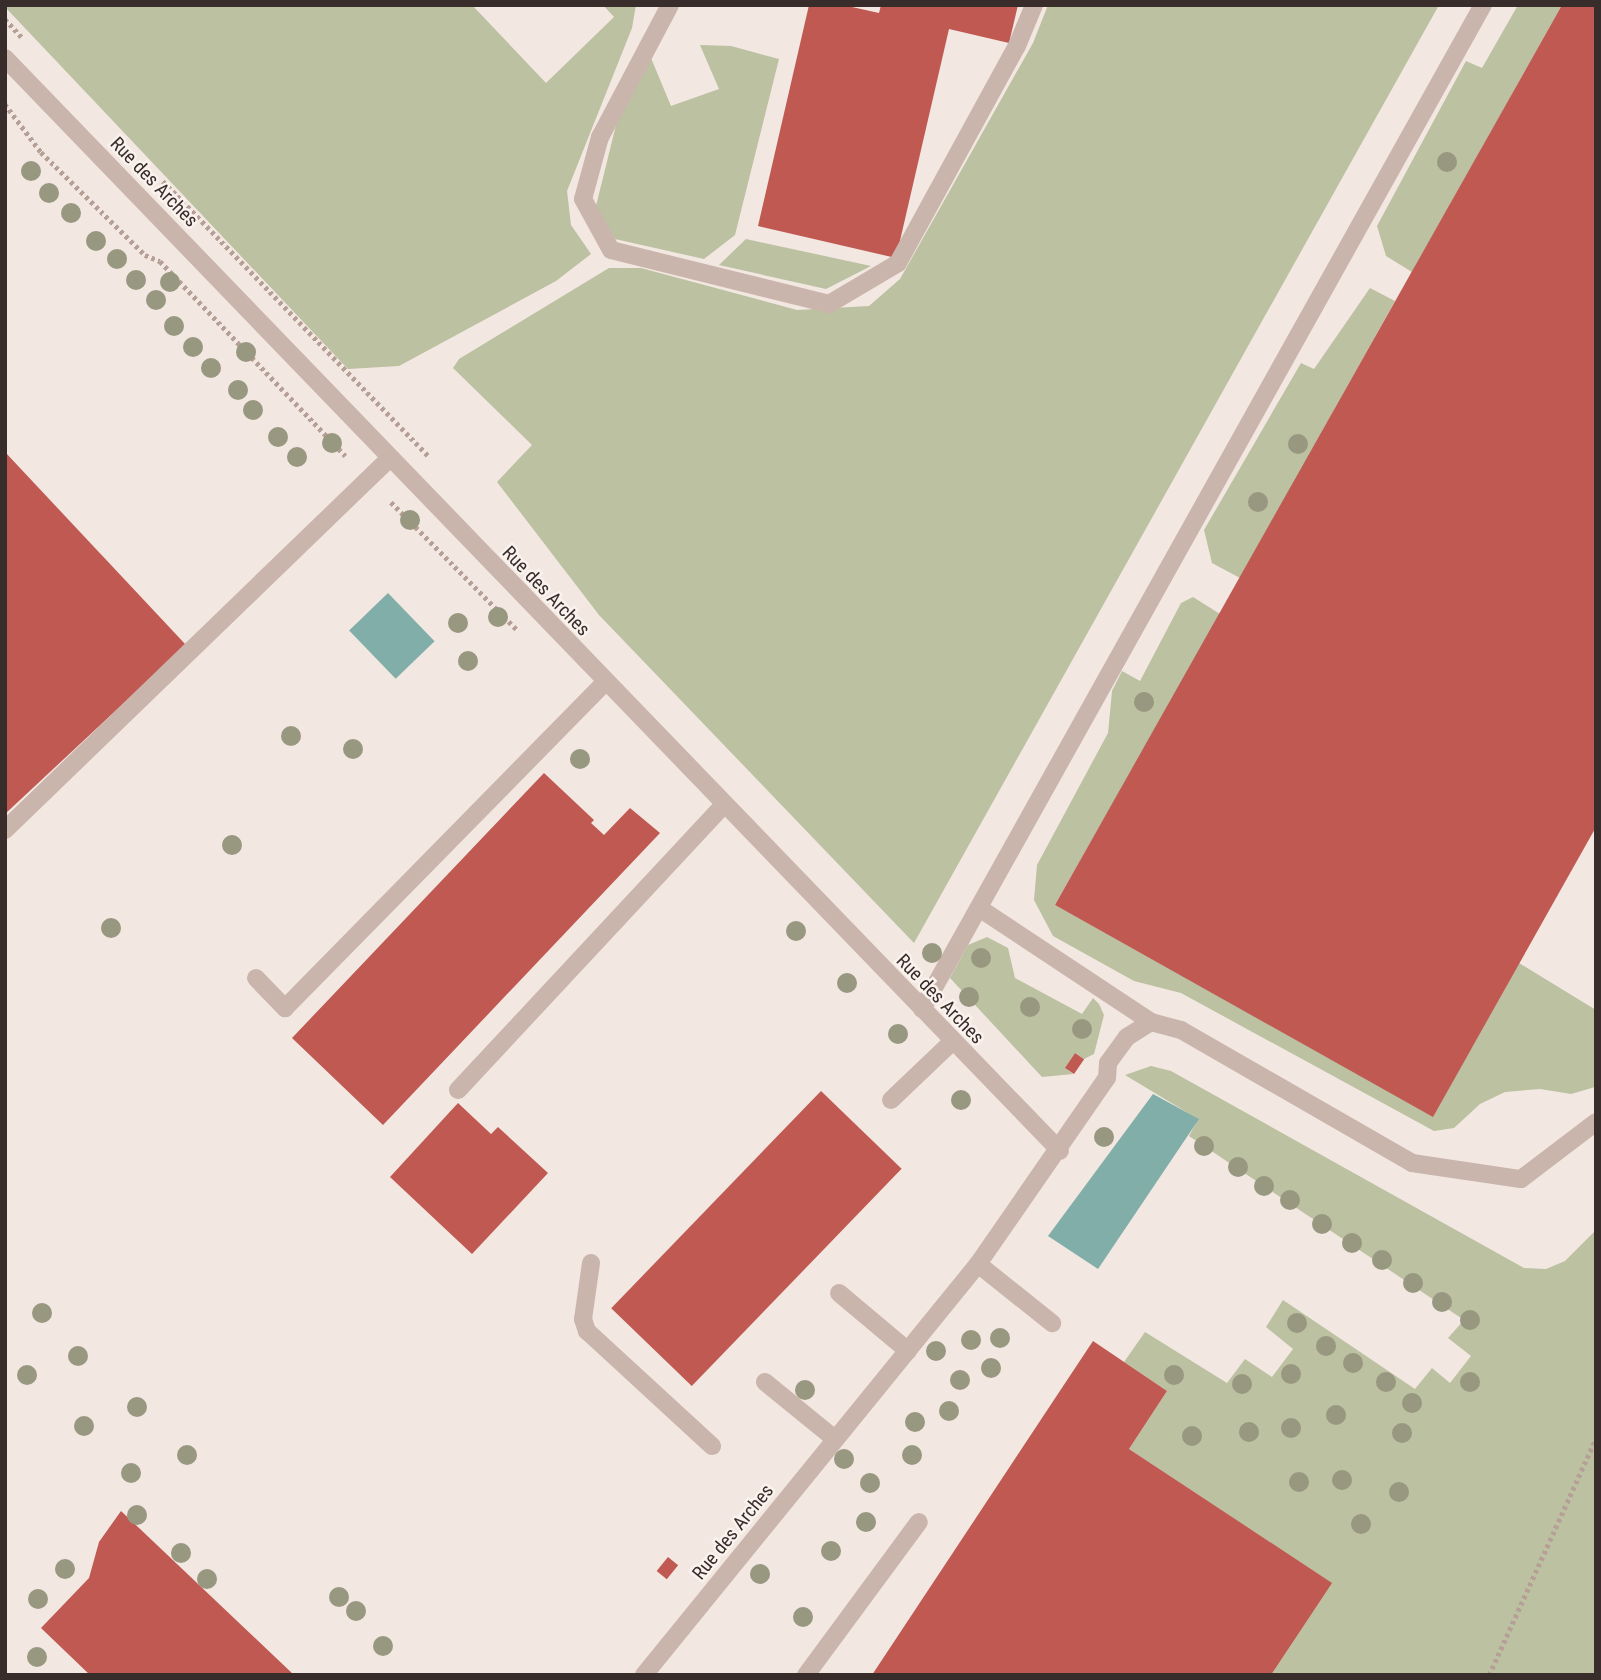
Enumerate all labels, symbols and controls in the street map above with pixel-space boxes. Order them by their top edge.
street label: Rue des Arches [106,132,202,232]
street label: Rue des Arches [498,541,594,641]
street label: Rue des Arches [892,949,988,1049]
street label: Rue des Arches [688,1480,778,1584]

